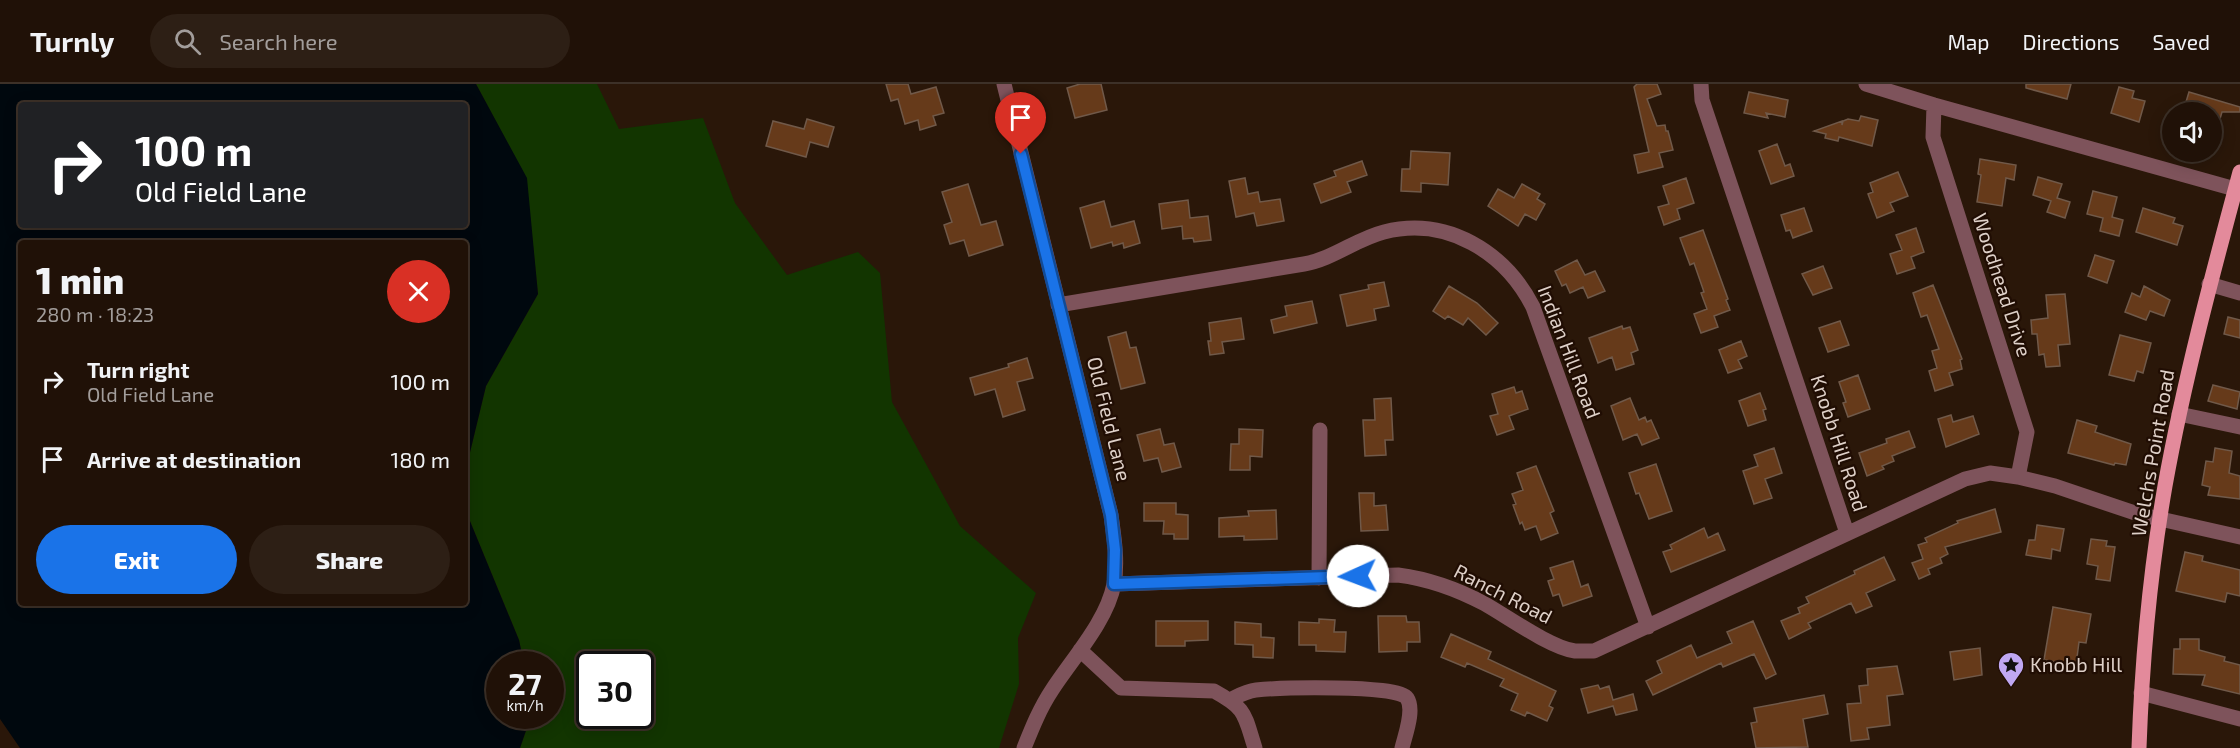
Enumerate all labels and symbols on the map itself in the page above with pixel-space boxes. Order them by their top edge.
pin [995,92,1046,154]
street label: Woodhead Drive [1968,210,2037,360]
street label: Indian Hill Road [1534,282,1606,422]
street label: Old Field Lane [1083,354,1137,483]
street label: Welchs Point Road [2126,367,2179,538]
street label: Knobb Hill Road [1807,371,1873,514]
position arrow [1326,544,1390,608]
street label: Ranch Road [1450,558,1557,628]
place icon: Knobb Hill [1996,650,2026,688]
speed limit sign: 30 [576,651,654,729]
place label: Knobb Hill [2030,652,2122,676]

